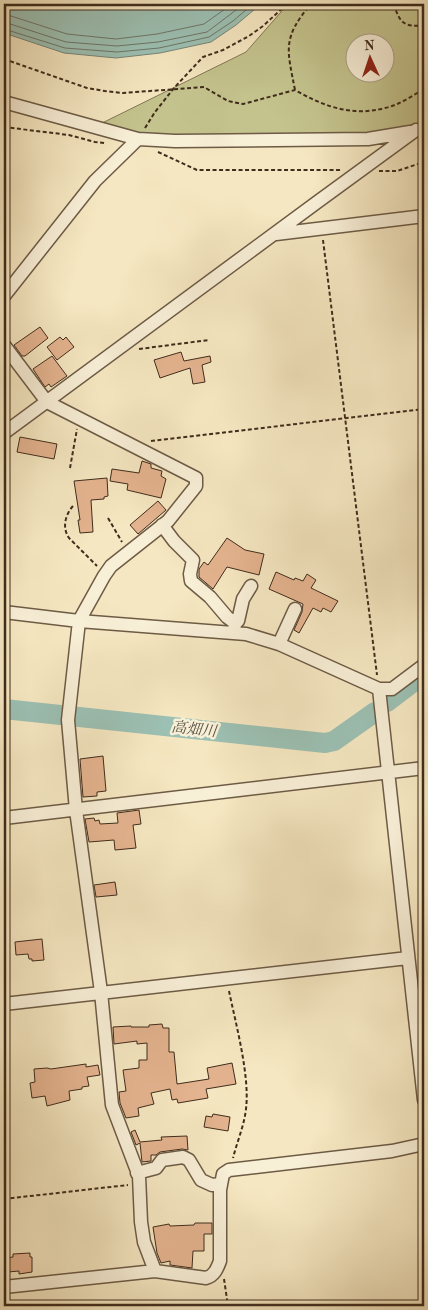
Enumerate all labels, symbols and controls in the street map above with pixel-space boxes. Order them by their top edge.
north arrow [346,32,396,82]
text: N [364,39,375,53]
water label: 高畑川 [171,719,219,741]

